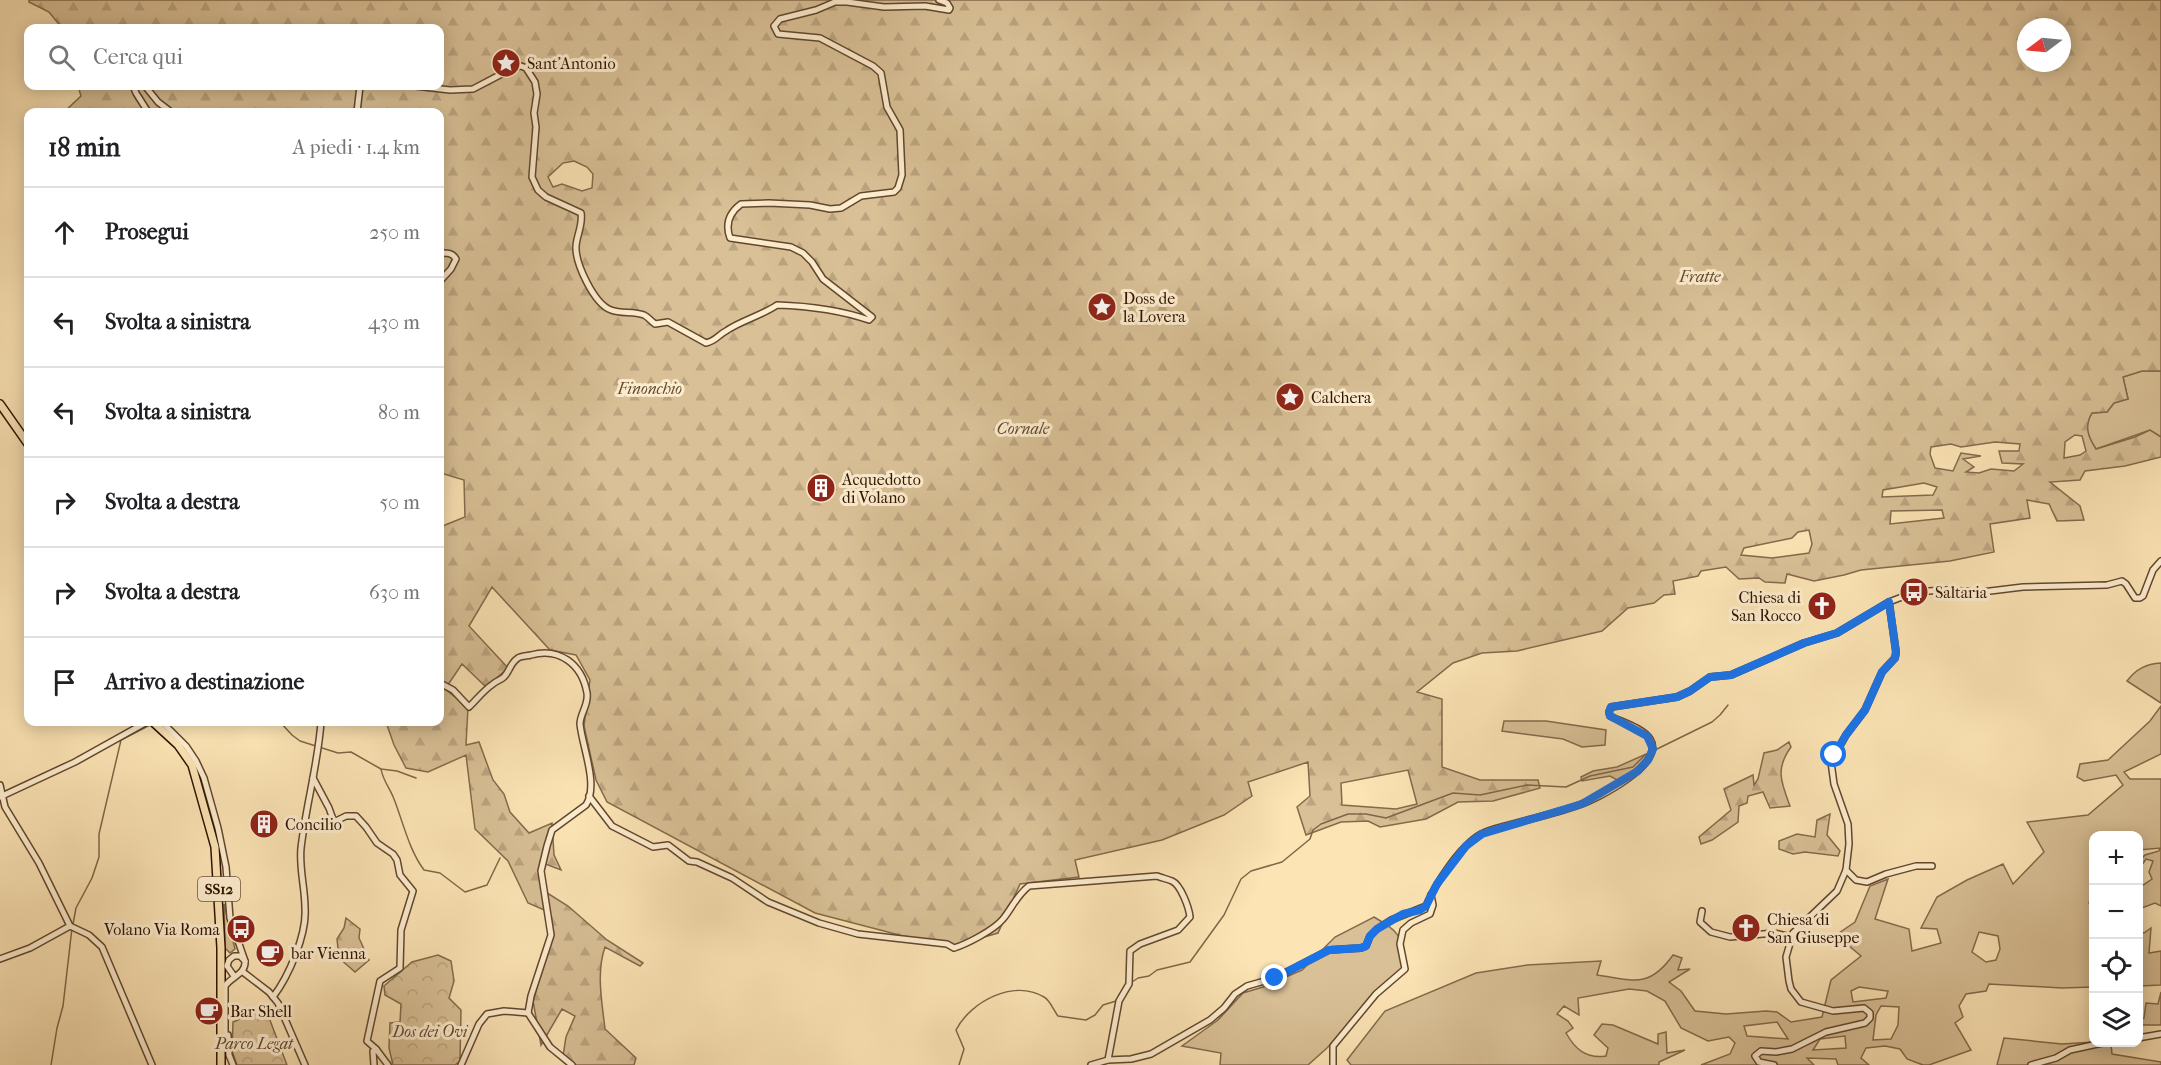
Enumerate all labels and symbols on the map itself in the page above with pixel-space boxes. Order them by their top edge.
north arrow [2017,18,2071,72]
place icon: Sant'Antonio [490,47,522,79]
place label: Sant'Antonio [527,54,616,73]
park label: Fratte [1679,267,1721,286]
place label: Doss de la Lovera [1122,289,1186,326]
place icon: Doss de la Lovera [1086,291,1118,323]
park label: Finonchio [617,379,682,398]
place icon: Calchera [1274,381,1306,413]
place label: Calchera [1311,388,1372,407]
park label: Cornale [997,419,1050,438]
place label: Acquedotto di Volano [841,470,921,507]
building icon: Acquedotto di Volano [805,472,837,504]
bus stop icon: Saltaria [1898,576,1930,608]
place label: Saltaria [1935,583,1988,602]
place label: Chiesa di San Rocco [1731,588,1801,625]
church icon: Chiesa di San Rocco [1806,590,1838,622]
route start [1820,741,1846,767]
building icon: Concilio [248,808,280,840]
place label: Concilio [285,815,342,834]
road number: SS12 [198,877,240,901]
place label: Chiesa di San Giuseppe [1767,910,1860,947]
church icon: Chiesa di San Giuseppe [1730,912,1762,944]
bus stop icon: Volano Via Roma [225,913,257,945]
place label: Volano Via Roma [103,920,221,939]
cafe icon: bar Vienna [254,937,286,969]
place label: bar Vienna [290,944,366,963]
route end [1261,964,1287,990]
cafe icon: Bar Shell [193,995,225,1027]
place label: Bar Shell [230,1002,292,1021]
park label: Dos dei Ovi [392,1022,469,1041]
park label: Parco Legat [214,1034,294,1053]

